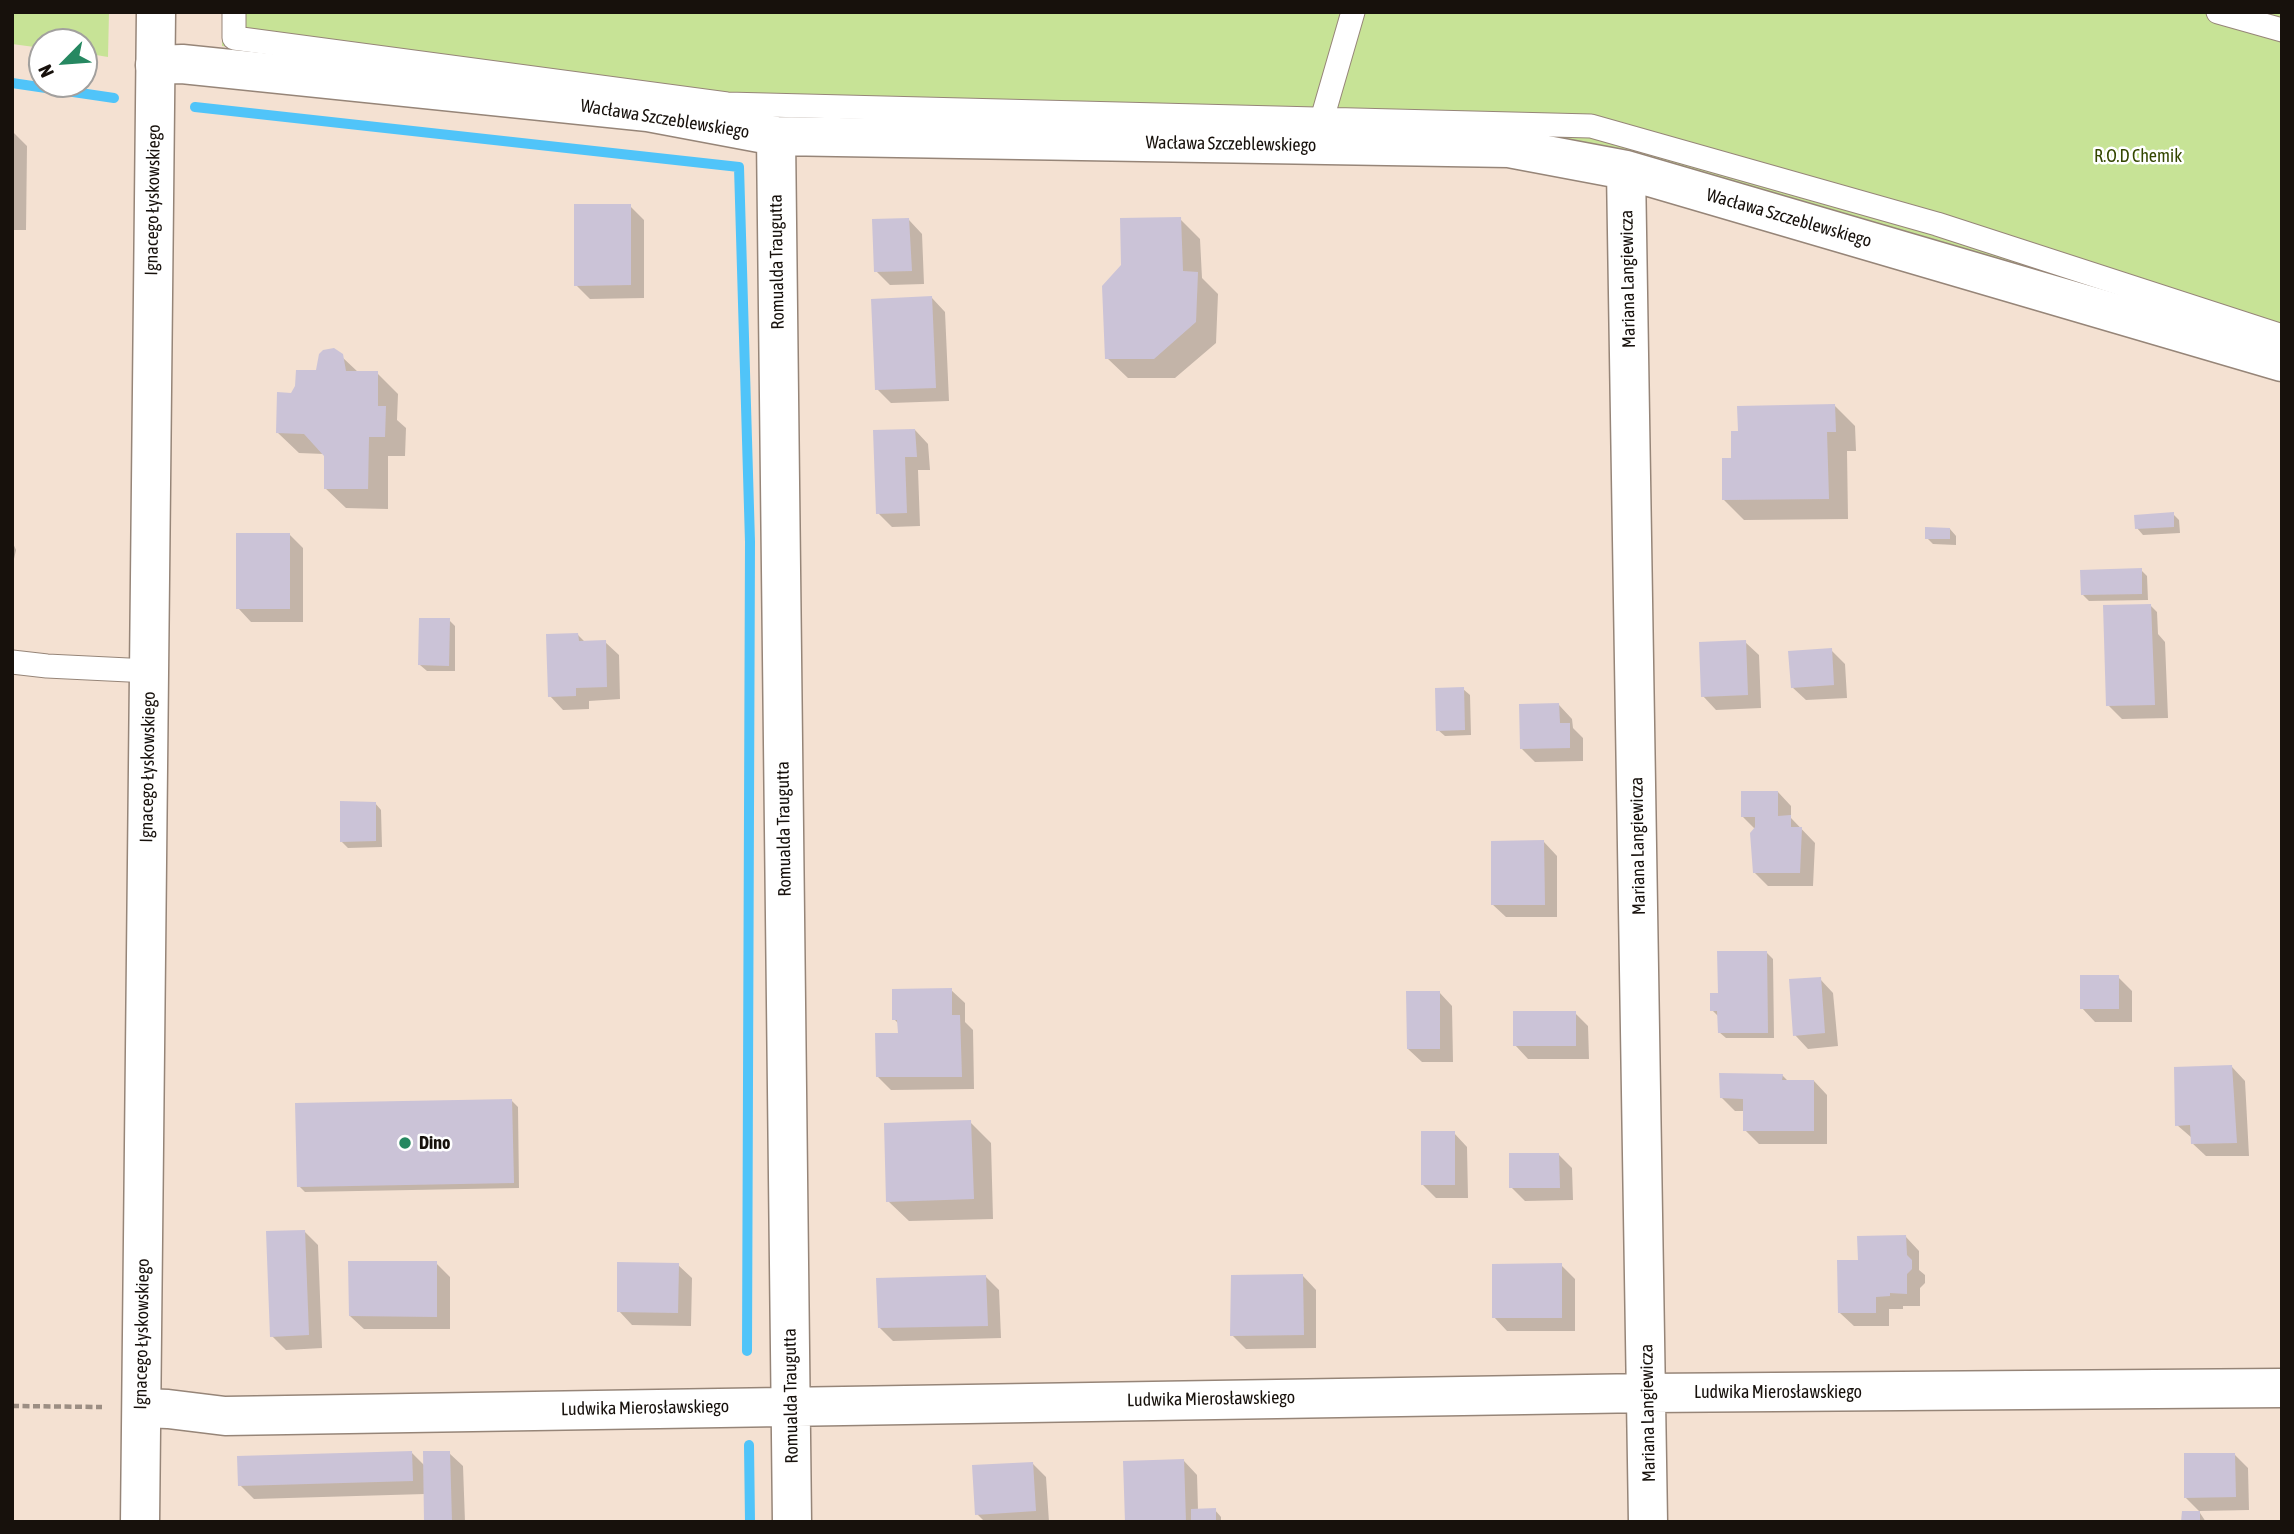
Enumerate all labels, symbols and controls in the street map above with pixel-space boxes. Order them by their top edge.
north arrow [28,28,98,98]
text: N [33,61,58,81]
street label: Wacława Szczeblewskiego [579,95,751,143]
street label: Ignacego Łyskowskiego [141,124,165,276]
street label: Wacława Szczeblewskiego [1145,132,1317,156]
park label: R.O.D Chemik [2094,145,2182,167]
street label: Wacława Szczeblewskiego [1704,184,1874,252]
street label: Romualda Traugutta [765,194,789,330]
street label: Mariana Langiewicza [1616,210,1640,348]
street label: Ignacego Łyskowskiego [136,691,160,843]
street label: Romualda Traugutta [772,761,796,897]
street label: Mariana Langiewicza [1626,777,1650,915]
place label: Dino [419,1132,450,1154]
marker: Dino [397,1135,413,1151]
street label: Ignacego Łyskowskiego [130,1258,154,1410]
street label: Romualda Traugutta [779,1328,803,1464]
street label: Mariana Langiewicza [1636,1344,1660,1482]
street label: Ludwika Mierosławskiego [1694,1381,1862,1403]
street label: Ludwika Mierosławskiego [1127,1387,1295,1411]
street label: Ludwika Mierosławskiego [561,1396,729,1420]

